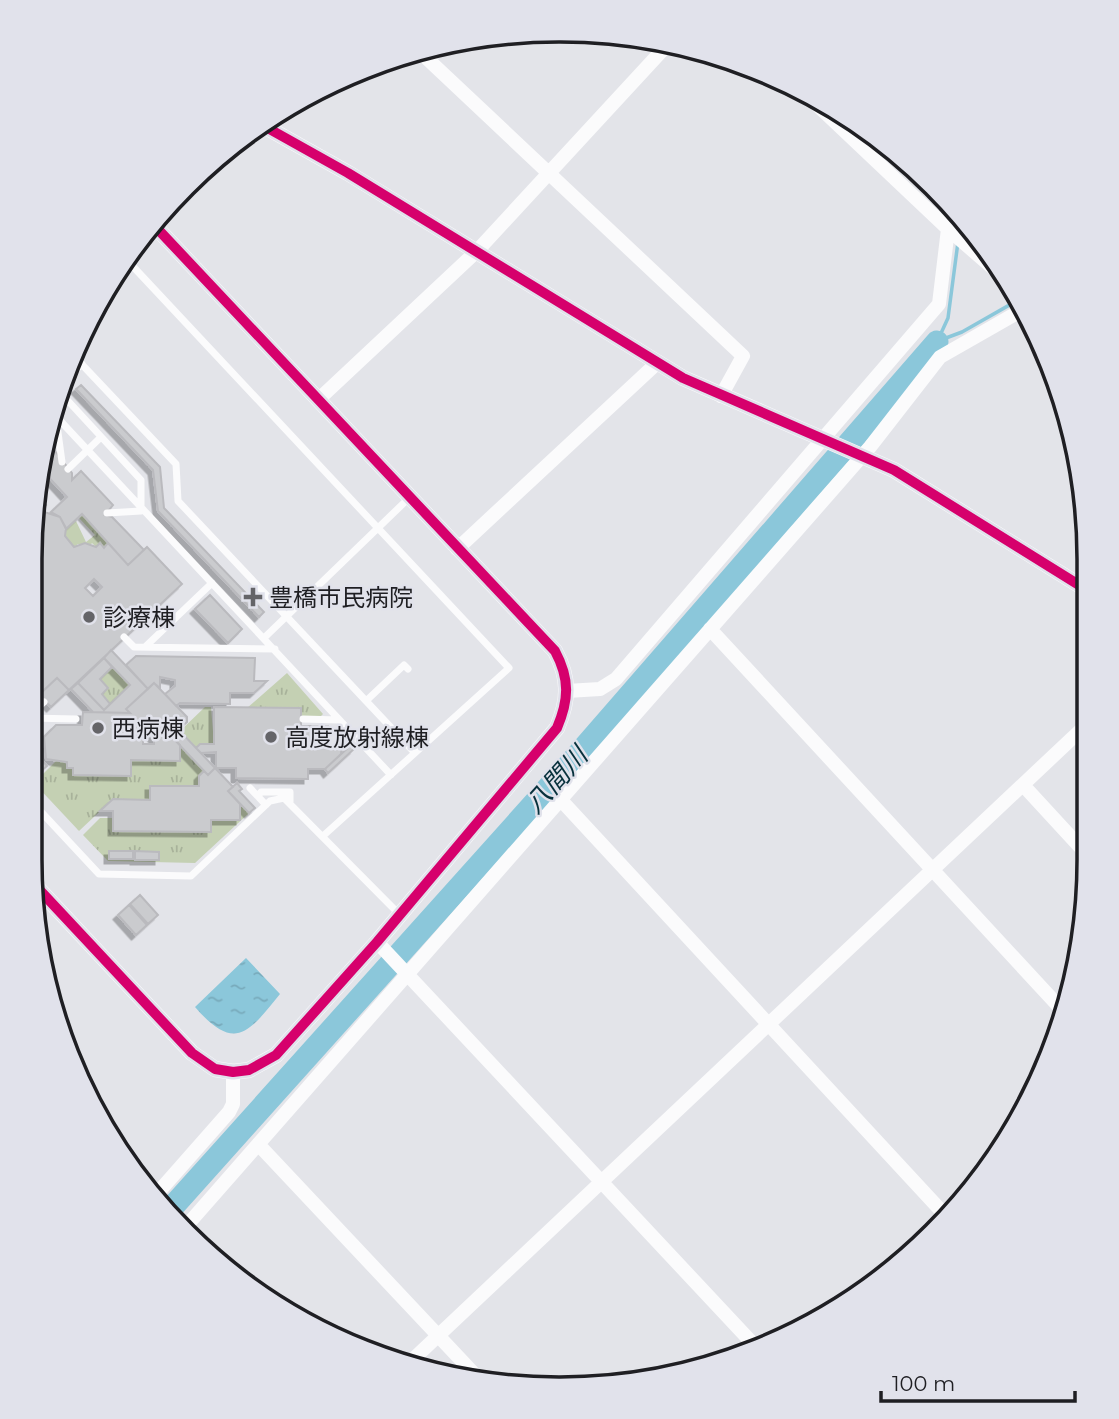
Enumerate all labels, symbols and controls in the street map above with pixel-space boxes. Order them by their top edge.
place label: 豊橋市民病院 [269,583,413,612]
marker: 豊橋市民病院 [243,587,263,607]
place label: 診療棟 [103,603,175,632]
marker: 診療棟 [81,609,97,625]
place label: 西病棟 [112,714,184,743]
marker: 西病棟 [90,720,106,736]
place label: 高度放射線棟 [285,723,429,752]
marker: 高度放射線棟 [263,729,279,745]
water label: 八間川 [518,738,596,820]
scale bar [881,1360,1075,1404]
text: 100 m [892,1371,955,1396]

